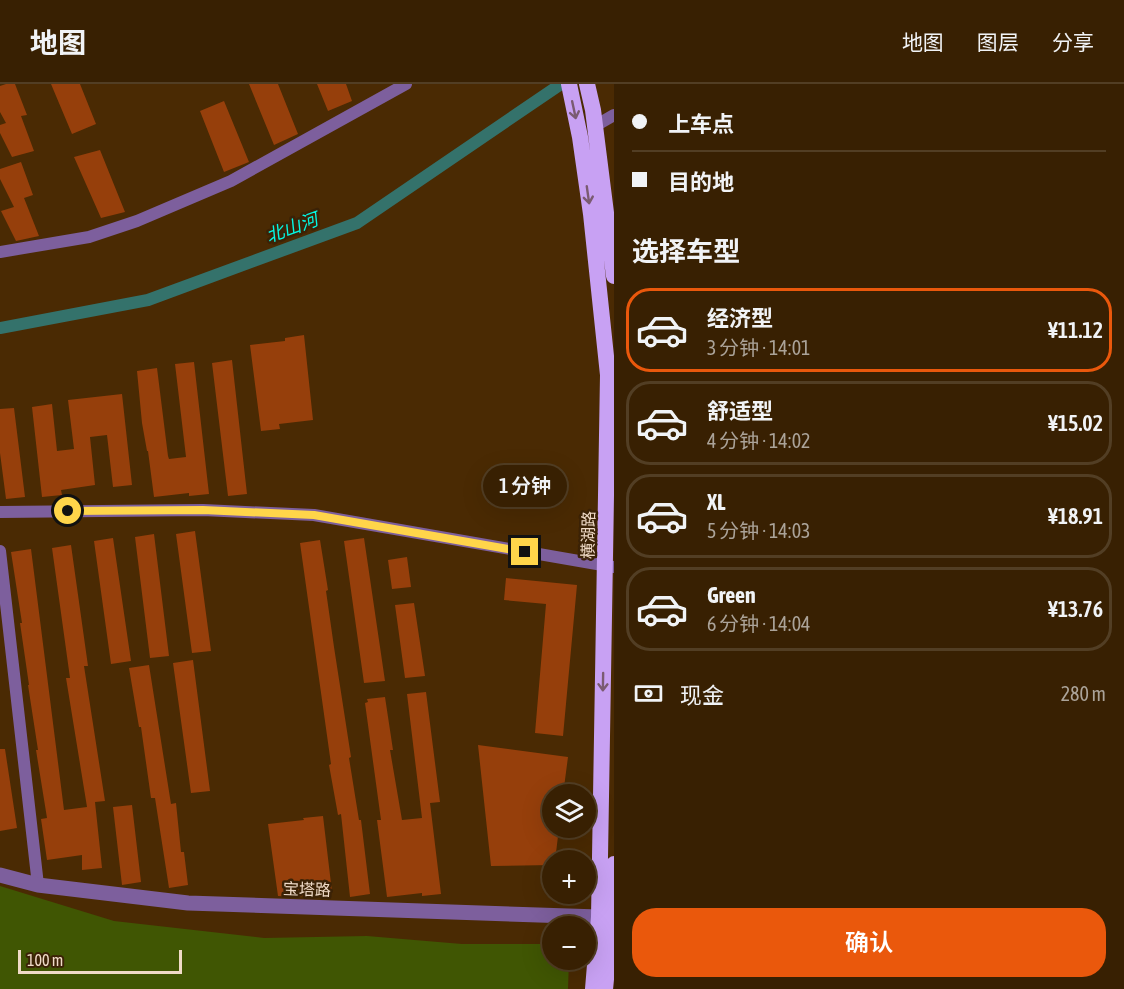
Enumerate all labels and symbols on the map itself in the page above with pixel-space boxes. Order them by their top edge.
one-way arrow [569,100,580,120]
one-way arrow [583,184,594,204]
water label: 北山河 [263,207,324,247]
callout: 1 分钟 [483,465,567,507]
route start [54,497,81,524]
street label: 横湖路 [579,511,597,559]
route end [511,538,538,565]
one-way arrow [597,672,609,692]
street label: 宝塔路 [283,879,331,899]
scale bar [18,947,182,974]

